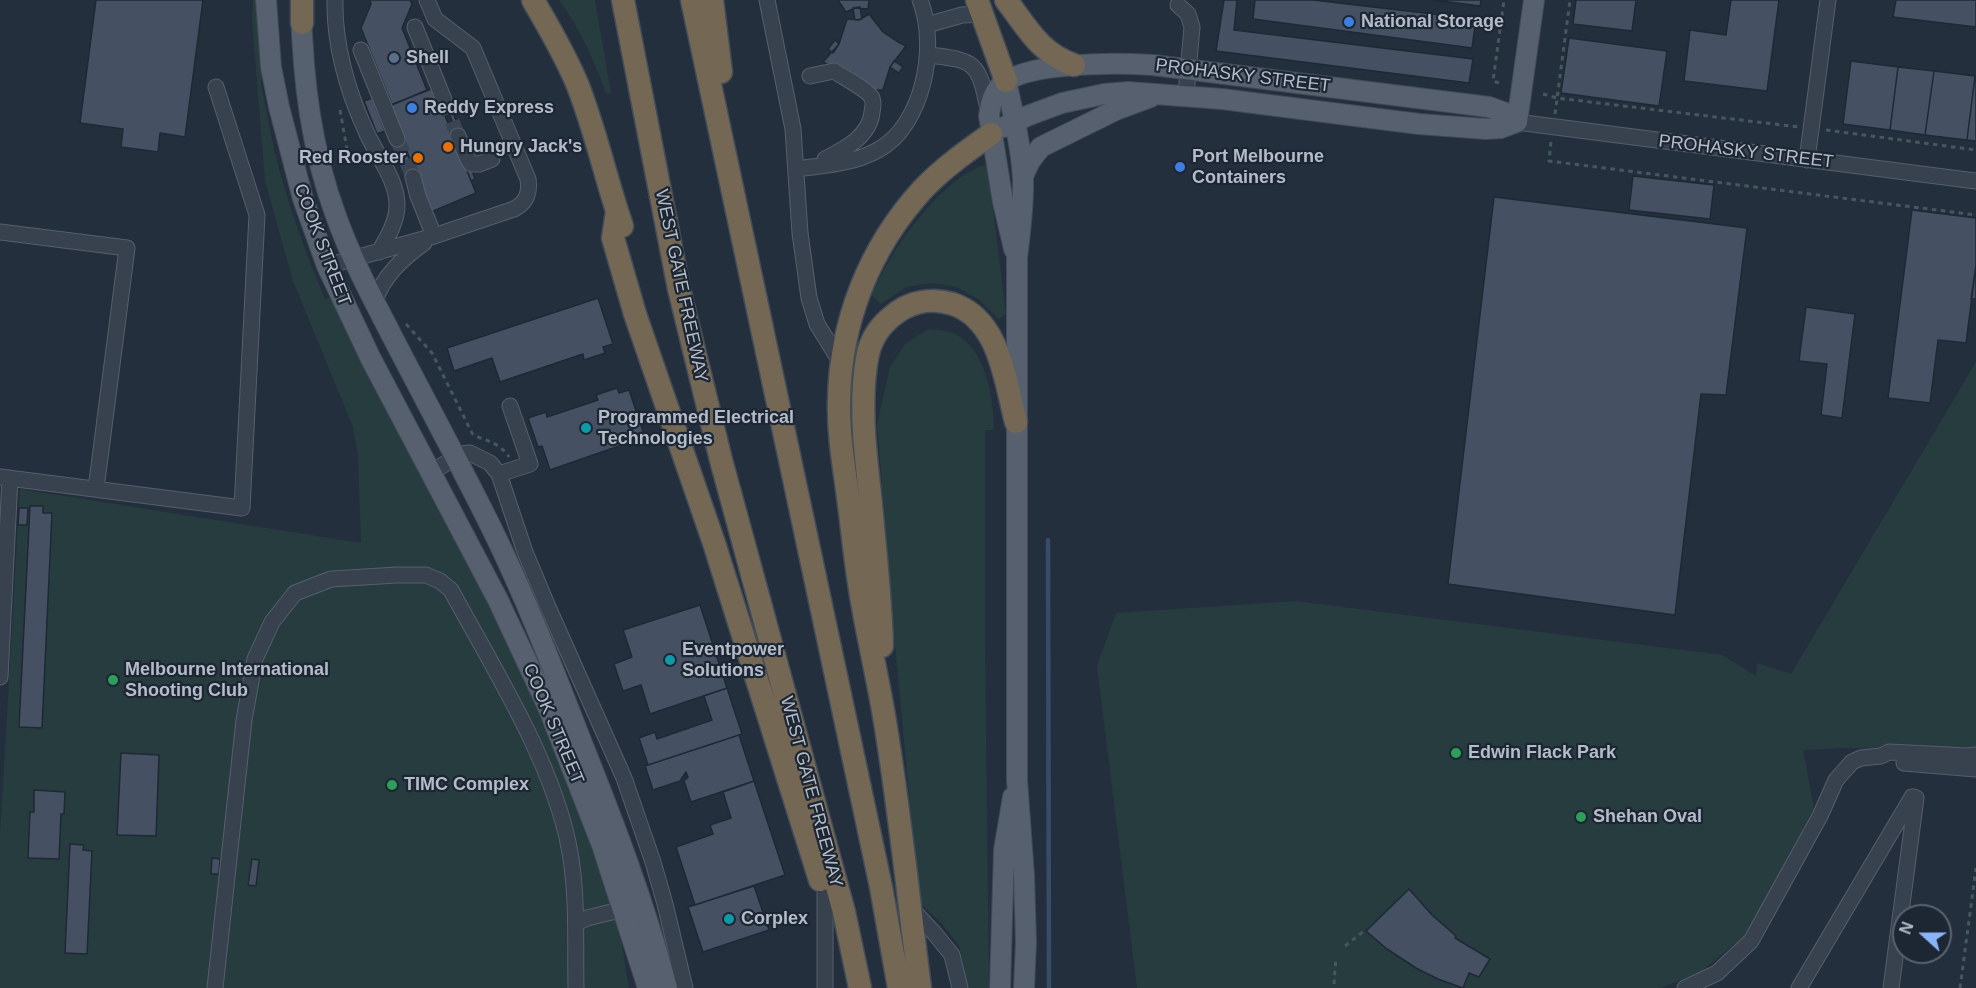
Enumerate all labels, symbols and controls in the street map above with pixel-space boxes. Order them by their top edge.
place label: National Storage [1361,11,1504,33]
marker: National Storage [1342,15,1356,29]
place label: Shell [406,47,449,69]
marker: Shell [387,51,401,65]
street label: PROHASKY STREET [1154,55,1332,97]
place label: Reddy Express [424,97,554,119]
marker: Reddy Express [405,101,419,115]
street label: PROHASKY STREET [1657,131,1835,173]
place label: Hungry Jack's [460,136,582,158]
marker: Hungry Jack's [441,140,455,154]
place label: Port Melbourne Containers [1192,146,1324,188]
place label: Red Rooster [299,147,406,169]
marker: Red Rooster [411,151,425,165]
marker: Port Melbourne Containers [1173,160,1187,174]
street label: COOK STREET [289,181,355,309]
street label: WEST GATE FREEWAY [650,188,712,384]
place label: Programmed Electrical Technologies [598,407,794,450]
marker: Programmed Electrical Technologies [579,421,593,435]
place label: Eventpower Solutions [682,639,784,682]
marker: Eventpower Solutions [663,653,677,667]
place label: Melbourne International Shooting Club [125,659,329,702]
street label: COOK STREET [518,660,588,788]
marker: Melbourne International Shooting Club [106,673,120,687]
street label: WEST GATE FREEWAY [775,694,847,890]
place label: Edwin Flack Park [1468,742,1616,764]
marker: Edwin Flack Park [1449,746,1463,760]
place label: TIMC Complex [404,774,529,796]
marker: TIMC Complex [385,778,399,792]
place label: Shehan Oval [1593,806,1702,828]
marker: Shehan Oval [1574,810,1588,824]
north arrow [1892,904,1952,964]
place label: Corplex [741,908,808,930]
marker: Corplex [722,912,736,926]
text: N [1897,920,1917,937]

